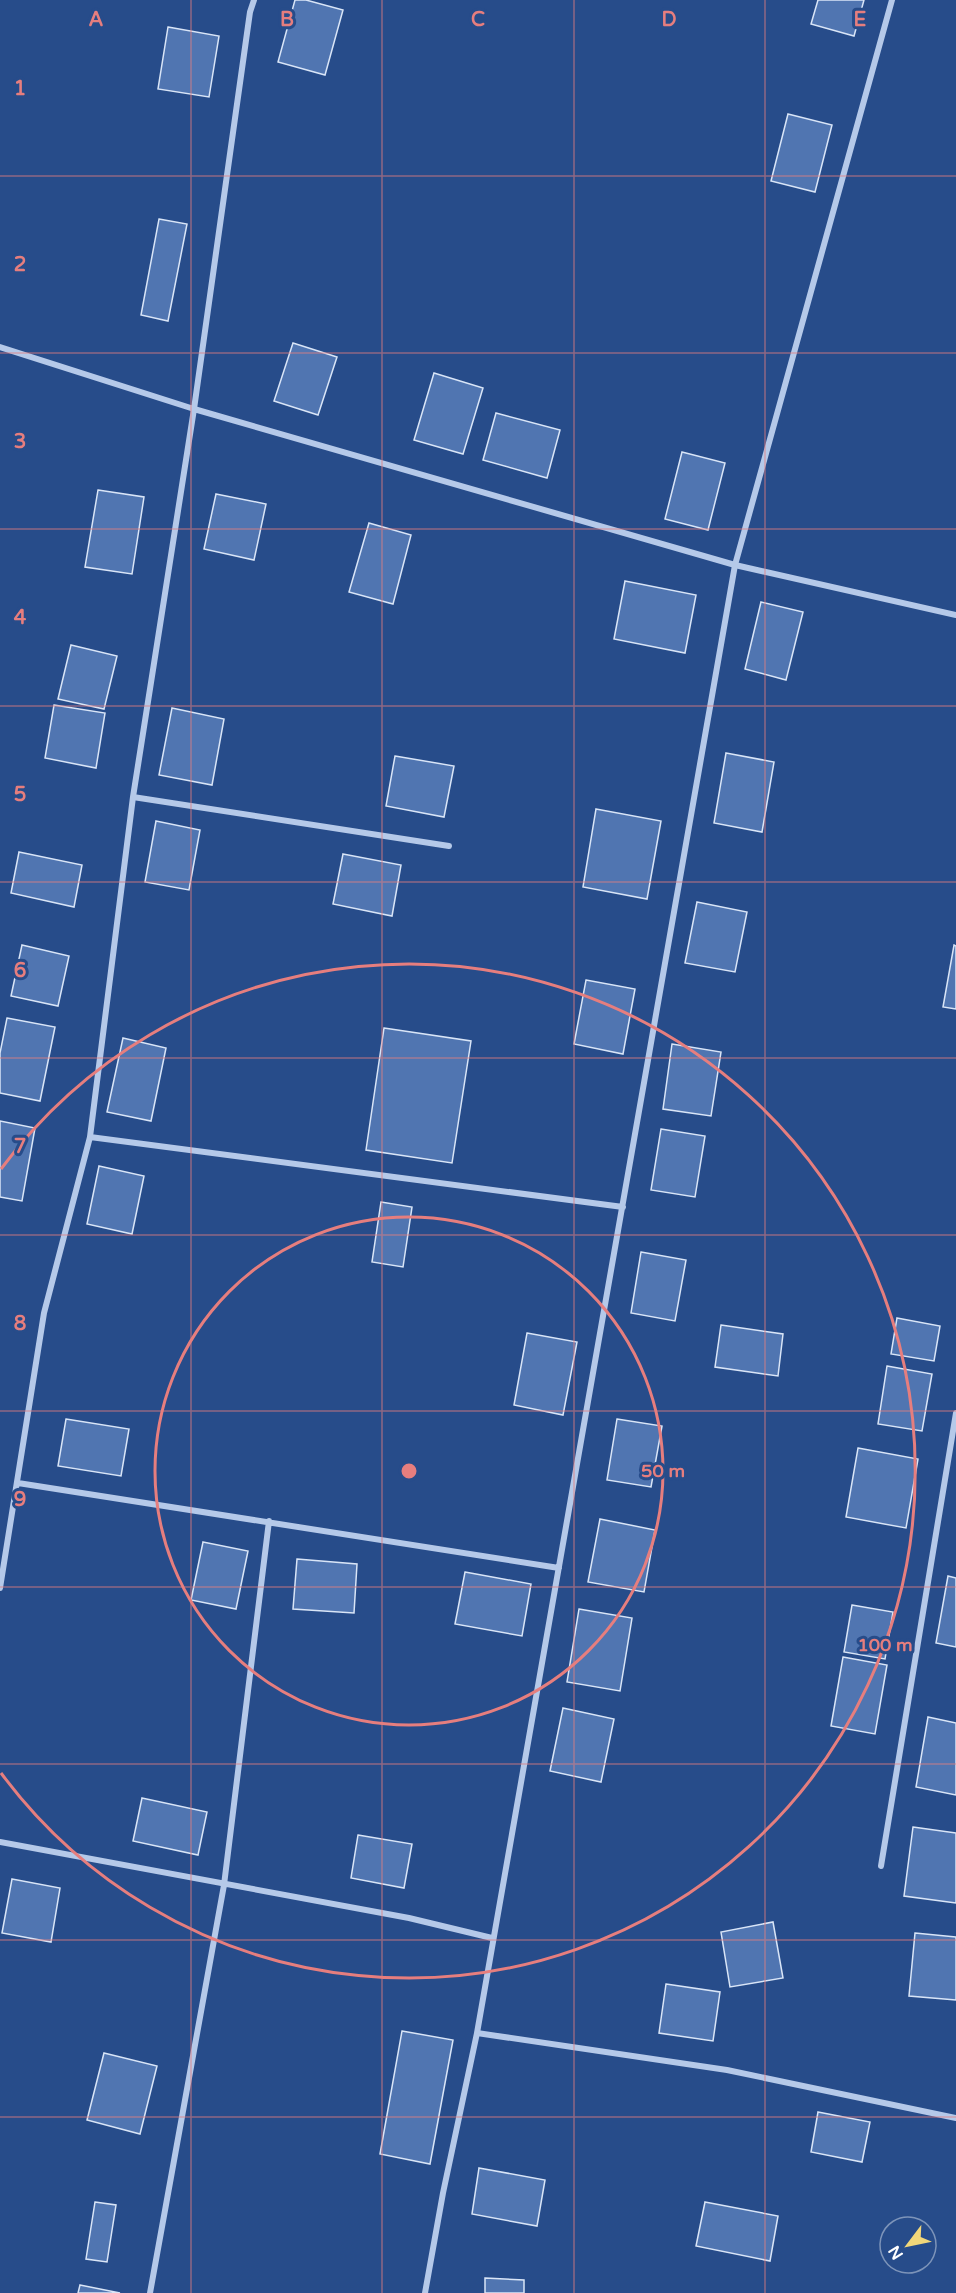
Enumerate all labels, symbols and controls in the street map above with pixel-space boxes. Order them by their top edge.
text: A [89,8,104,32]
text: B [280,8,294,32]
text: C [471,8,485,32]
text: D [661,8,677,32]
text: E [854,8,867,32]
text: 1 [14,77,26,101]
text: 2 [14,253,26,277]
text: 3 [14,430,26,454]
text: 4 [14,606,27,630]
text: 5 [14,783,26,807]
text: 6 [14,959,26,983]
text: 7 [14,1135,26,1159]
text: 8 [14,1312,26,1336]
text: 50 m [641,1460,685,1482]
centre of rings [399,1461,419,1481]
text: 9 [14,1488,26,1512]
text: 100 m [857,1634,913,1656]
north arrow [878,2215,938,2275]
text: N [884,2242,908,2263]

